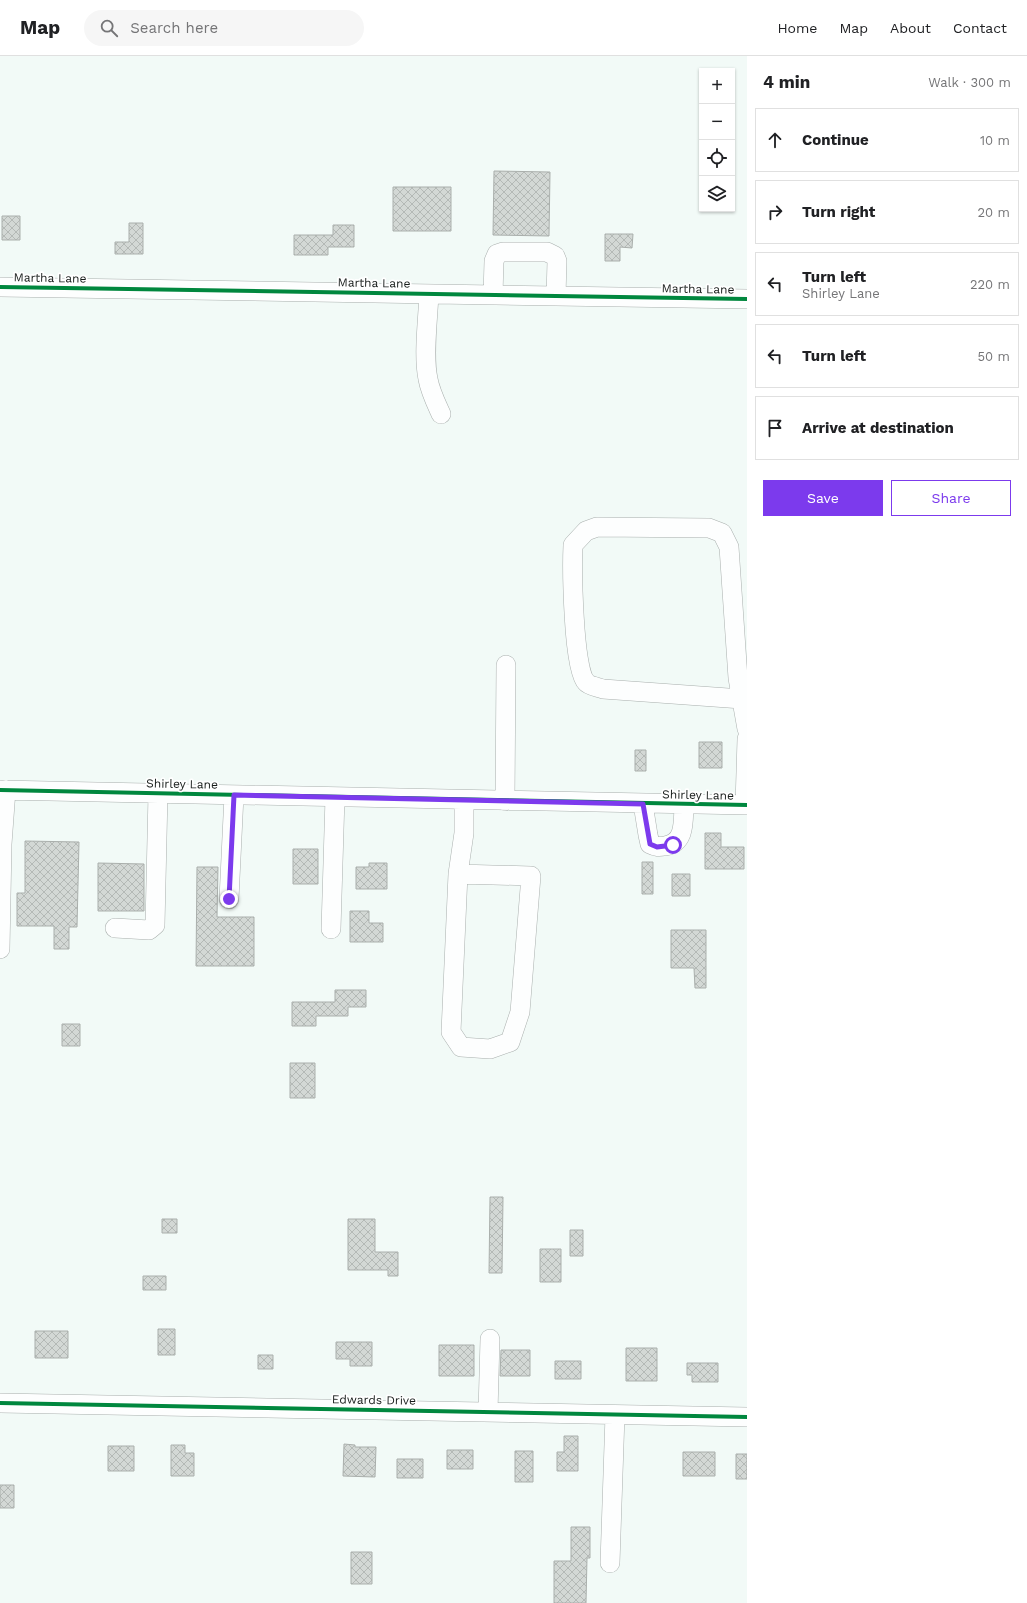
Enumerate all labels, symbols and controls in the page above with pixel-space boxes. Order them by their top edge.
search box [84,10,364,46]
text: Map [20,16,60,39]
icon: search [98,17,120,39]
text: Search here [130,19,218,37]
text: Home [777,20,817,36]
text: Map [839,20,868,36]
text: About [890,20,931,36]
text: Contact [953,20,1007,36]
map controls [699,68,735,212]
button: + [699,68,735,104]
text: 4 min [763,72,810,92]
text: Walk · 300 m [928,75,1011,90]
button: − [699,104,735,140]
icon: ahead [764,129,786,151]
text: Continue [802,131,869,149]
text: 10 m [980,133,1010,148]
button: locate [699,140,735,176]
button: layers [699,176,735,212]
icon: right [764,201,786,223]
text: Turn right [802,203,875,221]
text: 20 m [978,205,1010,220]
text: Turn left [802,268,866,286]
street label: Martha Lane [13,270,87,286]
icon: left [764,273,786,295]
street label: Martha Lane [337,275,411,291]
text: 220 m [970,277,1010,292]
street label: Martha Lane [661,281,735,297]
text: Shirley Lane [802,286,880,301]
icon: left [764,345,786,367]
text: Turn left [802,347,866,365]
text: 50 m [978,349,1010,364]
icon: arrive [764,417,786,439]
text: Arrive at destination [802,419,954,437]
button: Save [763,480,883,516]
button: Share [891,480,1011,516]
street label: Shirley Lane [146,776,218,792]
street label: Shirley Lane [662,787,734,803]
route start [664,836,682,854]
route end [220,890,238,908]
street label: Edwards Drive [332,1392,416,1408]

